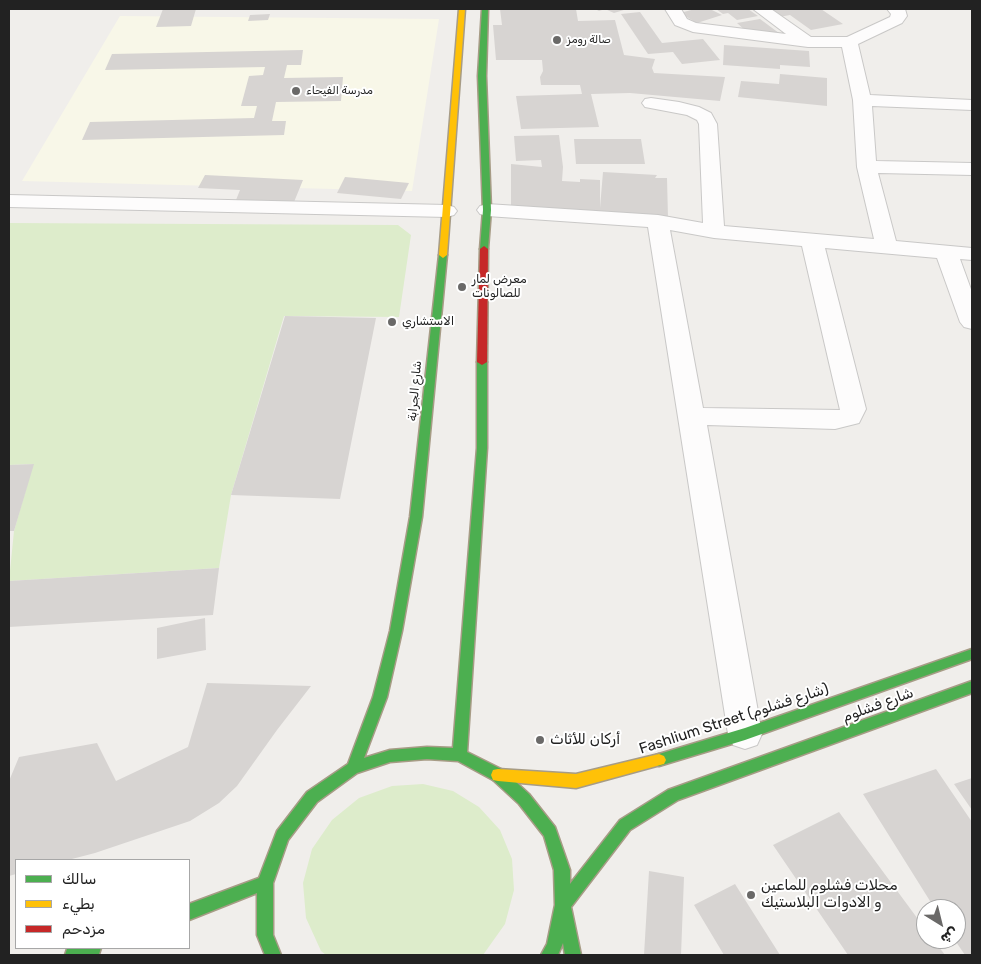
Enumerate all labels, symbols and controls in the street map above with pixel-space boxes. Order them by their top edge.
place label: صالة رومز [567,33,611,47]
marker: صالة رومز [551,34,563,46]
place label: مدرسة الفيحاء [306,84,373,98]
marker: مدرسة الفيحاء [290,85,302,97]
place label: معرض لمار للصالونات [472,273,527,301]
marker: معرض لمار للصالونات [456,281,468,293]
place label: الاستشاري [402,315,454,329]
marker: الاستشاري [386,316,398,328]
street label: شارع الجرابة [405,360,425,422]
street label: Fashlium Street (شارع فشلوم) [637,680,831,758]
street label: شارع فشلوم [840,684,916,726]
place label: أركان للأثاث [550,731,620,749]
marker: أركان للأثاث [534,734,546,746]
legend [15,859,190,949]
text: سالك [62,870,97,888]
place label: محلات فشلوم للماعين و الادوات البلاستيك [761,877,898,912]
marker: محلات فشلوم للماعين و الادوات البلاستيك [745,889,757,901]
text: بطيء [62,895,95,913]
north arrow [916,899,966,949]
text: مزدحم [62,920,105,938]
text: ش [937,924,962,948]

